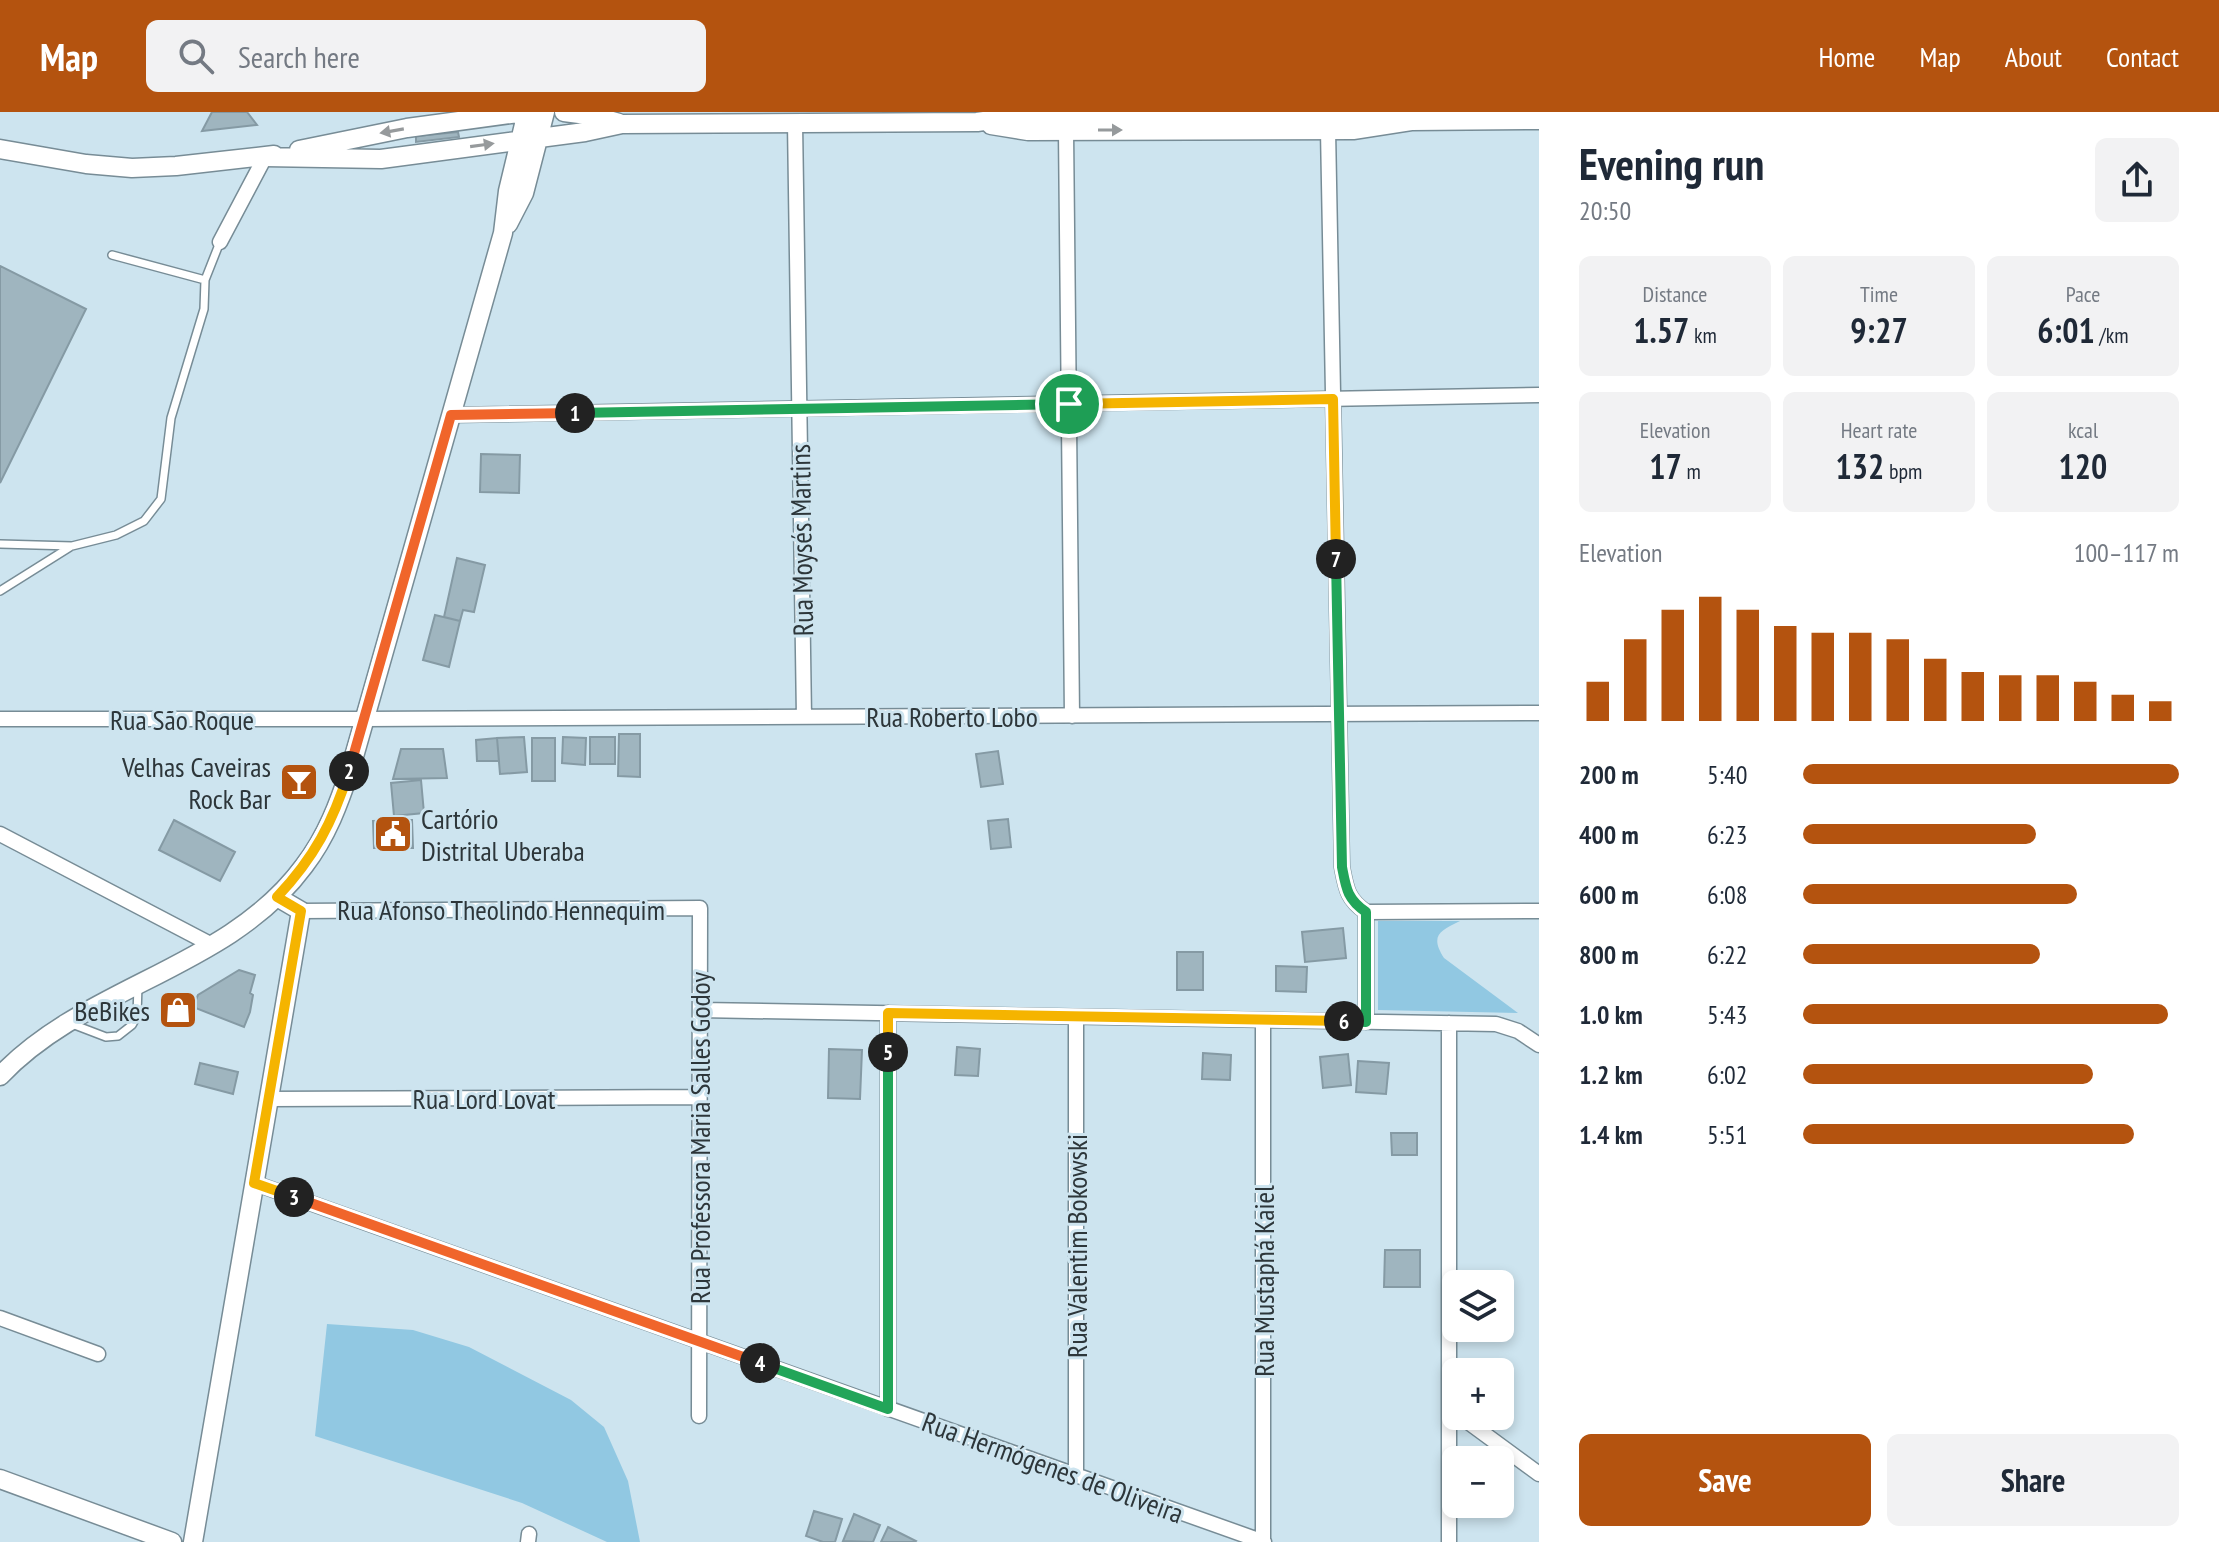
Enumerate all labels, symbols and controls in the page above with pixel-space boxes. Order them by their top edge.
search box [146,20,706,92]
text: Map [40,32,98,81]
icon: search [174,34,218,78]
text: Search here [238,37,360,76]
text: Home [1819,38,1875,75]
text: Map [1919,38,1961,75]
text: About [2005,38,2062,75]
text: Contact [2106,38,2179,75]
one-way arrow [1098,124,1123,136]
one-way arrow [379,125,404,137]
text: Evening run [1579,135,1764,192]
one-way arrow [470,138,495,151]
button: share [2095,138,2179,222]
text: 20:50 [1579,194,1631,227]
text: Distance [1643,280,1707,308]
text: Time [1860,280,1898,308]
text: Pace [2066,280,2100,308]
text: 1.57 [1633,308,1689,352]
text: 9:27 [1850,308,1908,352]
text: 6:01 [2037,308,2095,352]
text: km [1689,321,1717,349]
text: /km [2095,321,2129,349]
pin [1035,370,1103,438]
icon: arrive [1047,382,1091,426]
pin: 1 [555,393,595,433]
text: 1 [570,399,580,427]
text: Elevation [1640,416,1710,444]
text: Heart rate [1841,416,1917,444]
text: kcal [2068,416,2098,444]
street label: Rua Moysés Martins [781,444,821,636]
text: 17 [1649,444,1682,488]
text: 132 [1836,444,1884,488]
text: 120 [2059,444,2107,488]
text: m [1682,457,1701,485]
text: bpm [1884,457,1922,485]
text: Elevation [1579,536,1662,569]
text: 100–117 m [2074,536,2179,569]
pin: 7 [1316,539,1356,579]
text: 7 [1331,545,1341,573]
street label: Rua Roberto Lobo [866,698,1038,735]
street label: Rua São Roque [110,701,254,738]
place label: Velhas Caveiras Rock Bar [121,748,271,817]
pin: 2 [329,751,369,791]
text: 2 [344,757,354,785]
text: 200 m [1579,758,1639,791]
text: 5:40 [1707,758,1747,791]
bar icon: Velhas Caveiras Rock Bar [278,761,320,803]
place label: Cartório Distrital Uberaba [421,800,585,869]
public building icon: Cartório Distrital Uberaba [372,813,414,855]
text: 400 m [1579,818,1639,851]
text: 6:23 [1707,818,1747,851]
text: 600 m [1579,878,1639,911]
text: 6:08 [1707,878,1747,911]
street label: Rua Afonso Theolindo Hennequim [337,891,665,928]
text: 800 m [1579,938,1639,971]
text: 6:22 [1707,938,1747,971]
street label: Rua Professora Maria Salles Godoy [681,972,718,1304]
shop icon: BeBikes [157,989,199,1031]
place label: BeBikes [74,992,150,1029]
text: 1.0 km [1579,998,1643,1031]
text: 5:43 [1707,998,1747,1031]
pin: 6 [1324,1001,1364,1041]
text: 6 [1339,1007,1349,1035]
pin: 5 [868,1032,908,1072]
text: 5 [883,1038,893,1066]
text: 1.2 km [1579,1058,1643,1091]
text: 6:02 [1707,1058,1747,1091]
street label: Rua Lord Lovat [413,1080,556,1117]
text: 1.4 km [1579,1118,1643,1151]
text: 5:51 [1707,1118,1747,1151]
street label: Rua Valentim Bokowski [1058,1134,1095,1358]
pin: 3 [274,1177,314,1217]
text: 3 [289,1183,299,1211]
street label: Rua Mustaphá Kaiel [1245,1185,1282,1377]
map controls [1442,1270,1514,1518]
button: layers [1442,1270,1514,1342]
pin: 4 [740,1343,780,1383]
text: 4 [755,1349,765,1377]
button: + [1442,1358,1514,1430]
street label: Rua Hermógenes de Oliveira [917,1403,1189,1531]
button: Save [1579,1434,1871,1526]
button: Share [1887,1434,2179,1526]
button: − [1442,1446,1514,1518]

